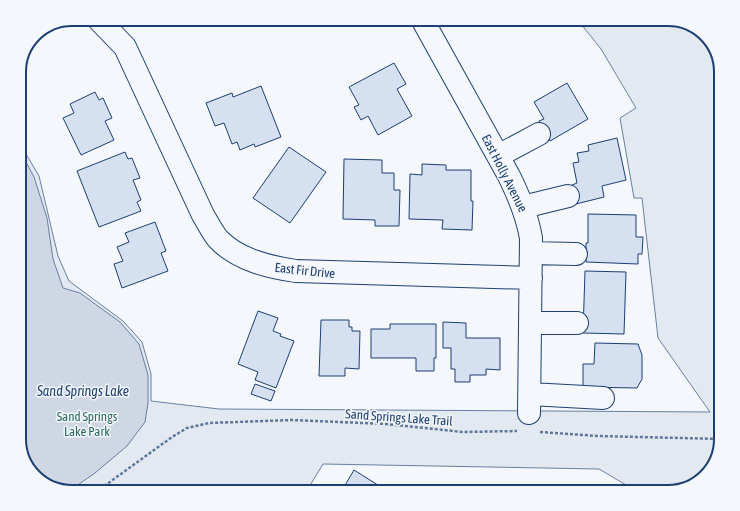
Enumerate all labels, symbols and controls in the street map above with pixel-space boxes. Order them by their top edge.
street label: East Holly Avenue [479,132,531,215]
street label: East Fir Drive [274,260,336,281]
water label: Sand Springs Lake [36,383,129,399]
street label: Sand Springs Lake Trail [345,406,454,429]
park label: Sand Springs Lake Park [57,409,118,439]

